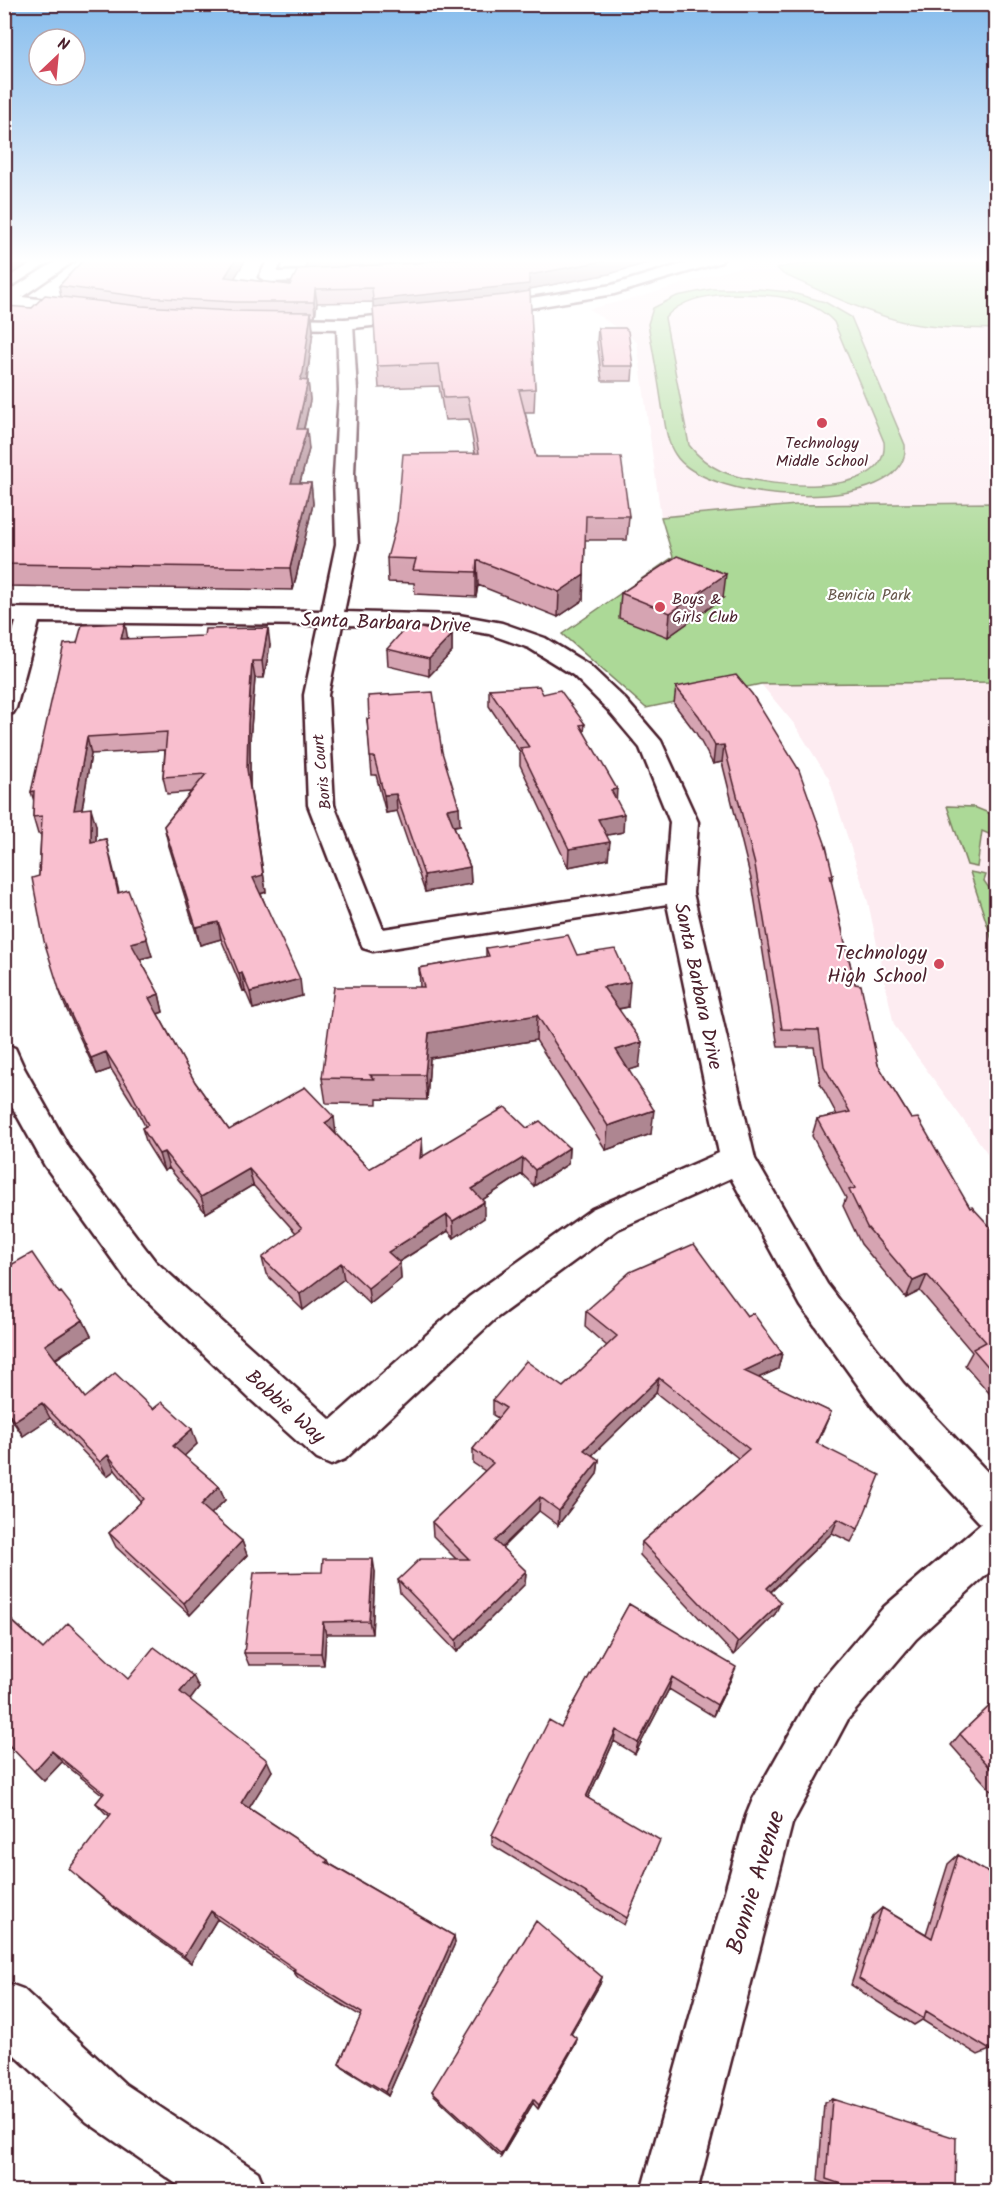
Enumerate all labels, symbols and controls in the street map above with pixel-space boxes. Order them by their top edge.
north arrow [27,27,87,87]
text: N [53,31,73,58]
marker: Technology Middle School [815,416,829,430]
place label: Technology Middle School [776,431,868,474]
park label: Benicia Park [827,583,911,608]
place label: Boys & Girls Club [672,587,738,630]
marker: Boys & Girls Club [653,600,667,614]
street label: Santa Barbara Drive [300,605,472,643]
street label: Boris Court [306,732,339,811]
street label: Santa Barbara Drive [664,900,730,1073]
place label: Technology High School [827,938,928,993]
marker: Technology High School [932,957,946,971]
street label: Bobbie Way [237,1362,333,1453]
street label: Bonnie Avenue [716,1806,797,1959]

